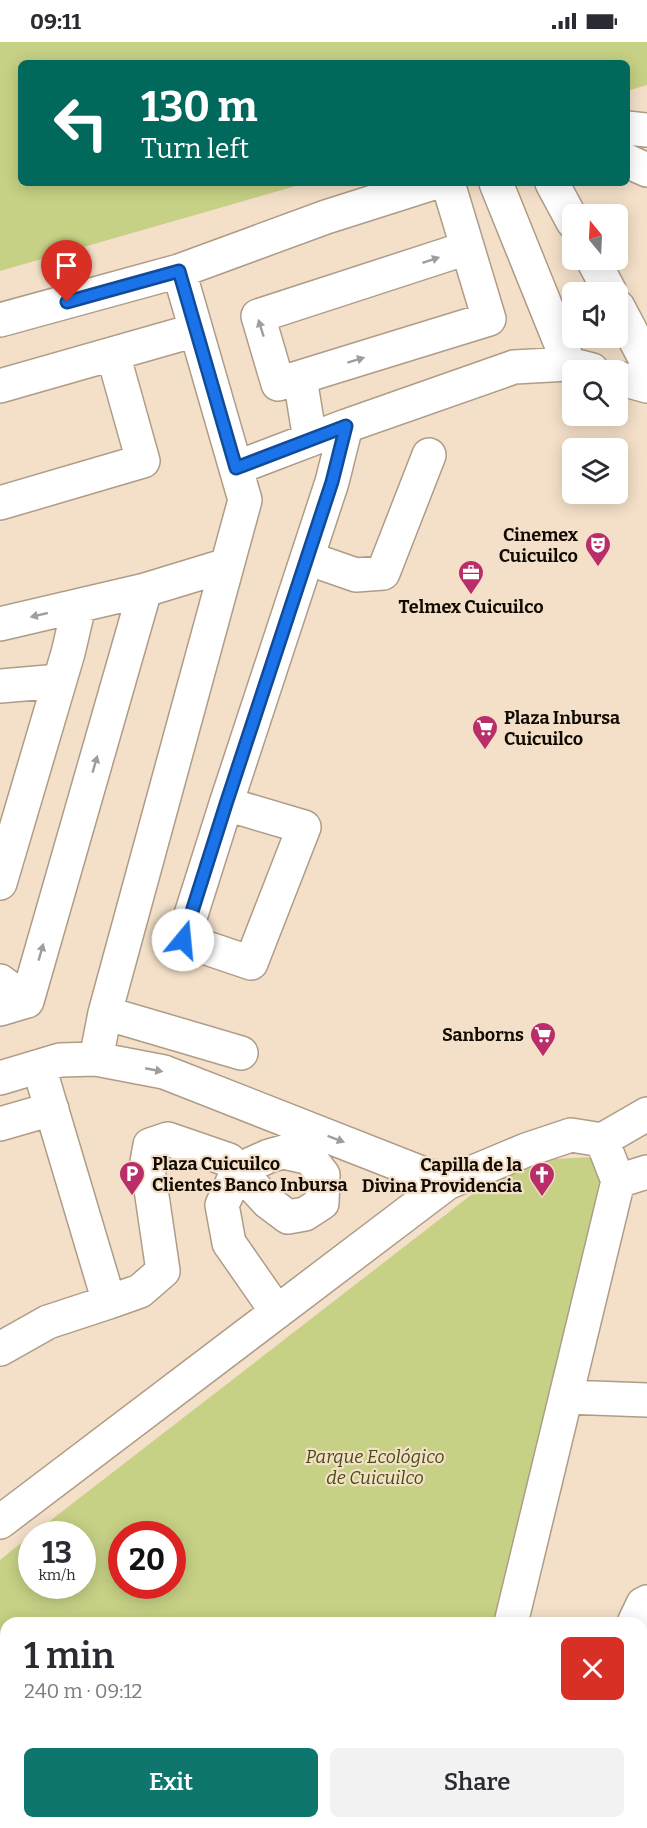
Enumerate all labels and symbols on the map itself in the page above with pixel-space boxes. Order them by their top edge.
north arrow [562,204,628,270]
pin [41,240,92,302]
one-way arrow [422,255,440,264]
one-way arrow [256,319,265,337]
one-way arrow [347,355,365,365]
place label: Cinemex Cuicuilco [499,524,579,567]
theatre icon: Cinemex Cuicuilco [583,530,613,568]
office icon: Telmex Cuicuilco [456,558,486,596]
place label: Telmex Cuicuilco [398,596,544,618]
one-way arrow [30,611,49,620]
place label: Plaza Inbursa Cuicuilco [504,707,620,750]
supermarket icon: Plaza Inbursa Cuicuilco [470,713,500,751]
one-way arrow [91,755,100,773]
position arrow [151,908,215,972]
one-way arrow [37,943,46,961]
supermarket icon: Sanborns [528,1020,558,1058]
place label: Sanborns [442,1024,524,1046]
one-way arrow [144,1066,163,1075]
one-way arrow [327,1135,345,1144]
place label: Plaza Cuicuilco Clientes Banco Inbursa [152,1153,348,1196]
place label: Capilla de la Divina Providencia [362,1154,522,1197]
parking icon: Plaza Cuicuilco Clientes Banco Inbursa [117,1159,147,1197]
church icon: Capilla de la Divina Providencia [527,1160,557,1198]
park label: Parque Ecológico de Cuicuilco [305,1446,445,1489]
speed limit sign: 20 [108,1521,186,1599]

